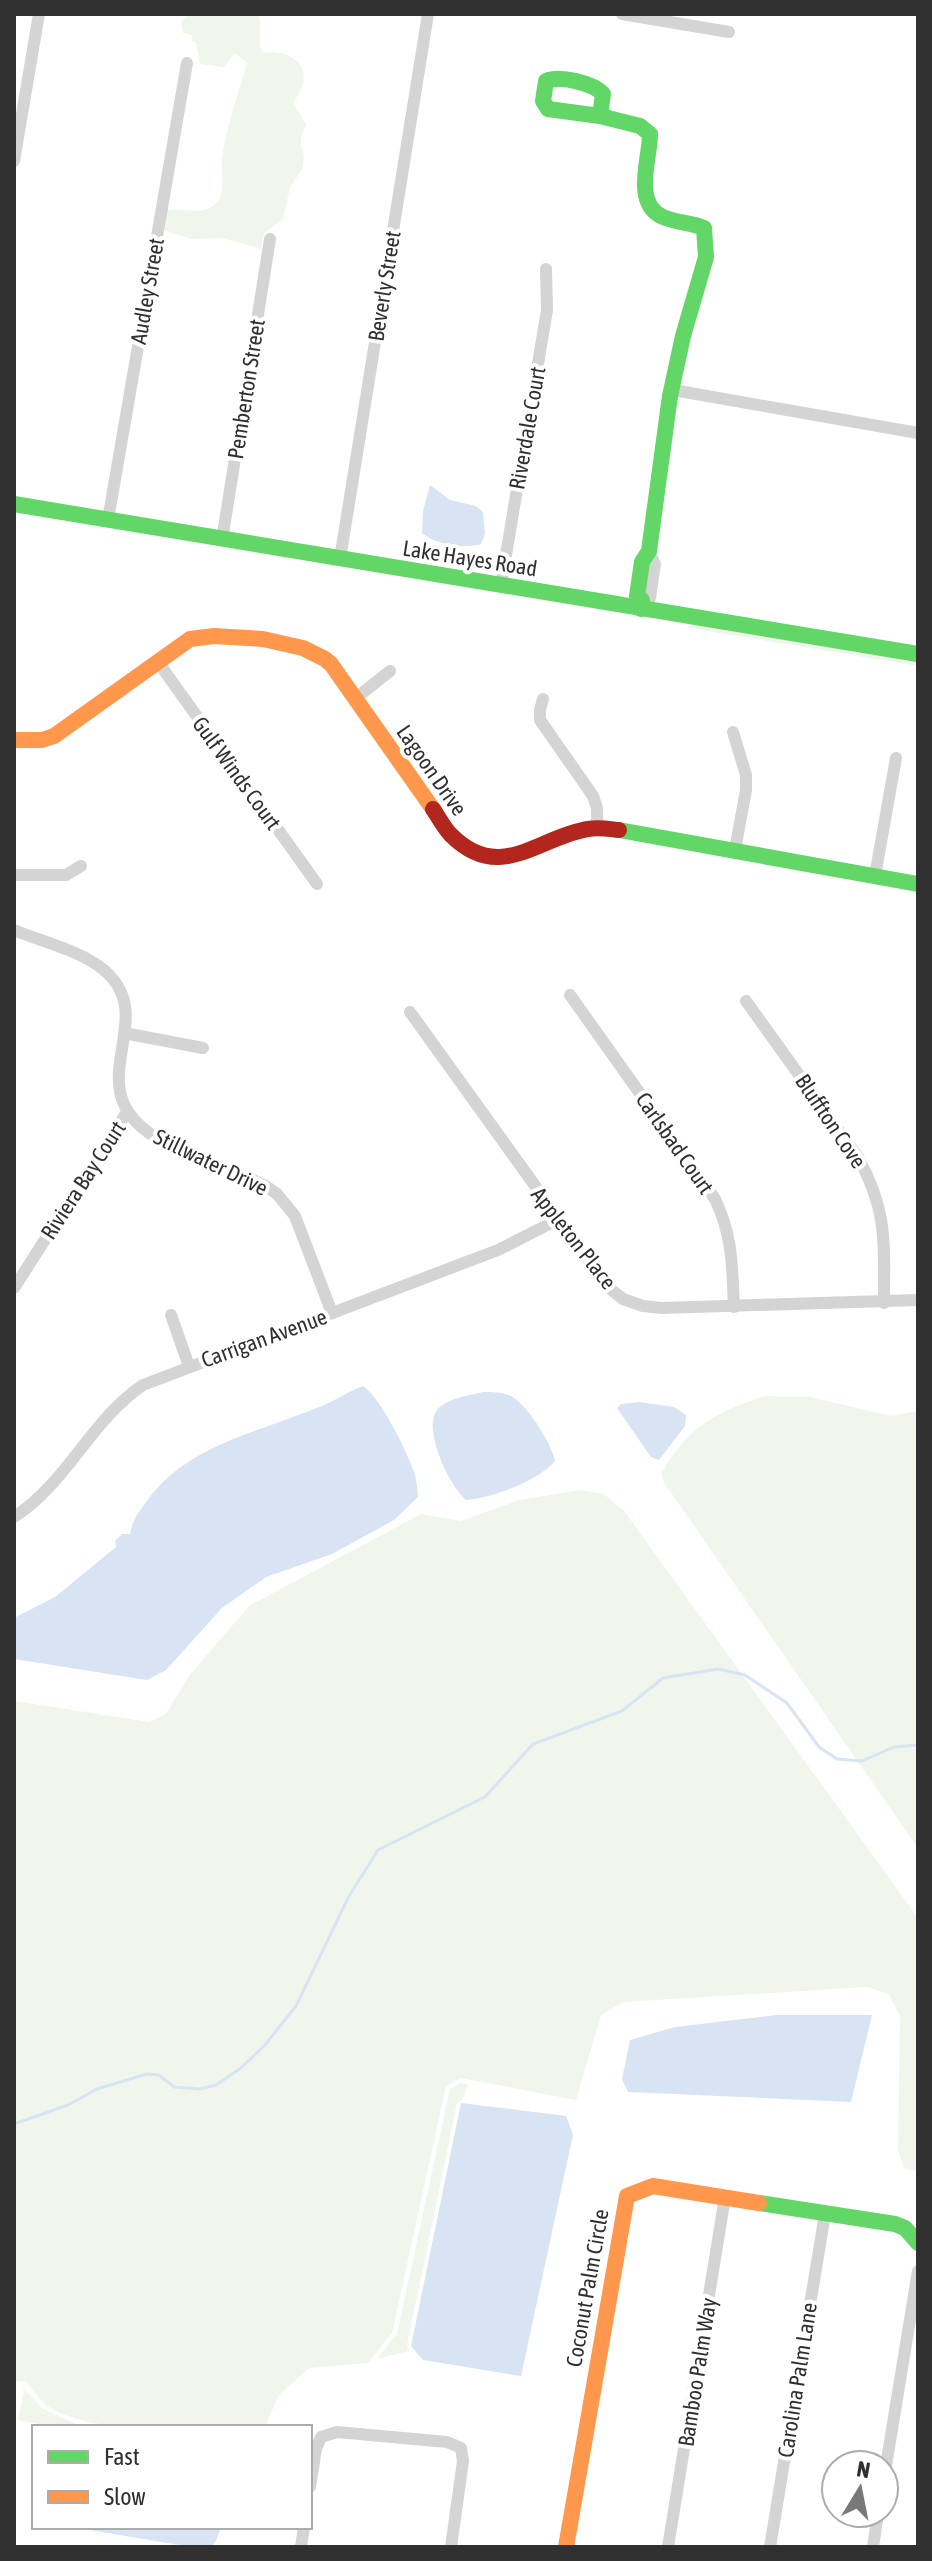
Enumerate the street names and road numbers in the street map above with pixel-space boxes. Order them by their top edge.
street label: Beverly Street [362,229,406,343]
street label: Audley Street [125,236,169,346]
street label: Pemberton Street [222,317,270,461]
street label: Riverdale Court [503,365,551,491]
street label: Lake Hayes Road [401,535,539,581]
street label: Gulf Winds Court [187,711,287,835]
street label: Lagoon Drive [391,720,473,820]
street label: Bluffton Cove [790,1069,872,1173]
street label: Carlsbad Court [631,1087,719,1199]
street label: Riviera Bay Court [35,1116,131,1244]
street label: Stillwater Drive [150,1123,272,1201]
street label: Appleton Place [526,1182,622,1294]
street label: Carrigan Avenue [198,1303,330,1373]
street label: Coconut Palm Circle [560,2207,614,2369]
street label: Bamboo Palm Way [672,2296,722,2448]
street label: Carolina Palm Lane [772,2301,822,2459]

